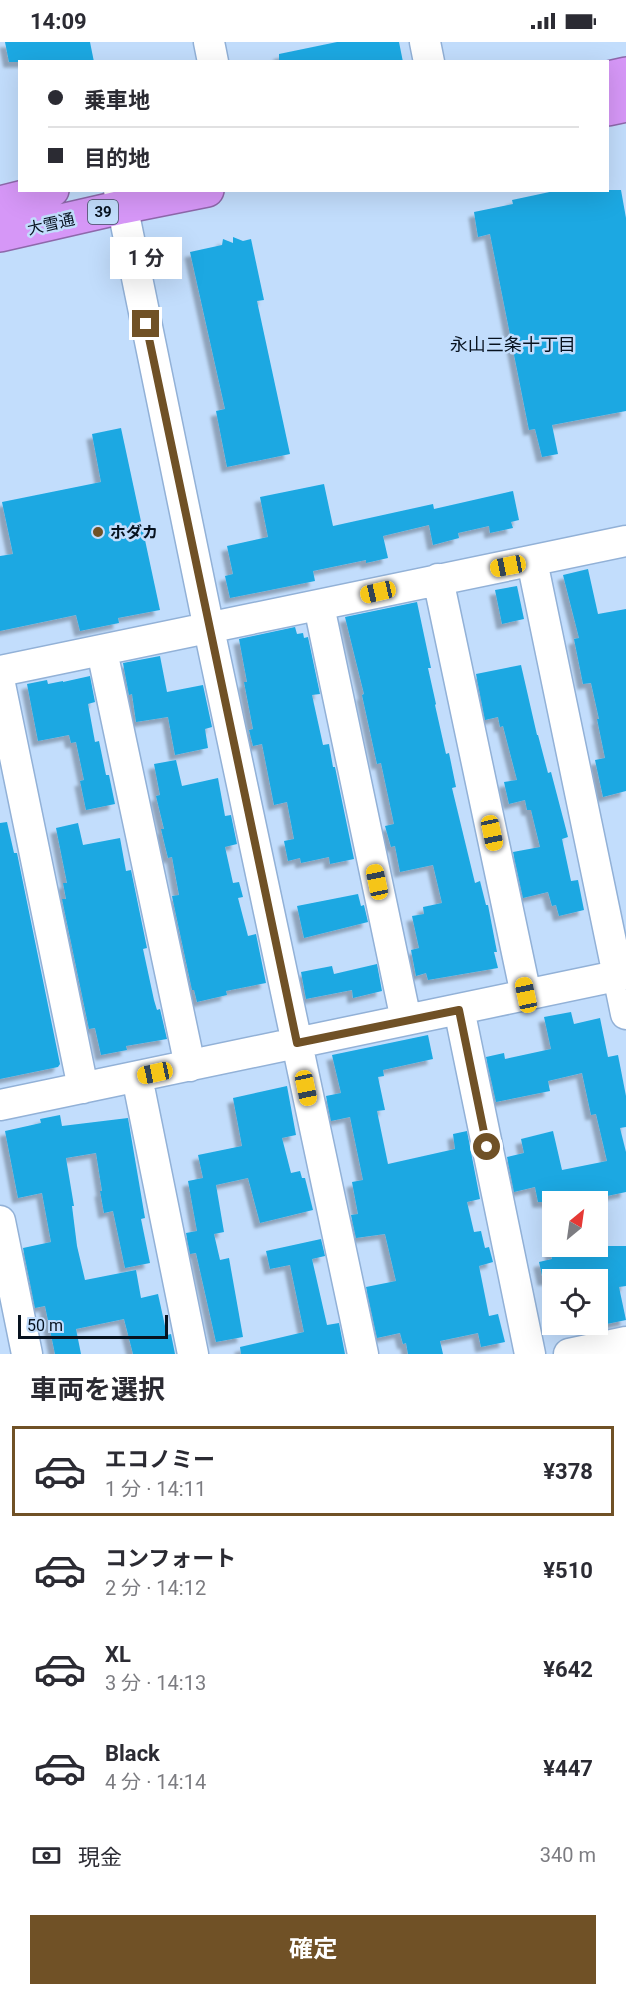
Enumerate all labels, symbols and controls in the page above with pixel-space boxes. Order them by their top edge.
text: 14:09 [30,9,87,34]
text: 乗車地 [84,88,150,113]
text: 目的地 [84,146,150,171]
road number: 39 [88,200,118,224]
street label: 大雪通 [25,209,77,239]
callout: 1 分 [110,237,182,279]
text: 1 分 [128,246,164,270]
route end [132,310,159,337]
district label: 永山三条十丁目 [450,334,576,355]
place label: ホダカ [110,523,158,542]
marker: ホダカ [91,525,105,539]
car [489,554,527,578]
car [358,579,398,605]
car [479,814,505,852]
car [364,863,390,901]
car [513,976,539,1014]
car [136,1060,174,1086]
car [293,1069,319,1107]
route start [473,1133,500,1160]
north arrow [542,1191,608,1257]
map controls [542,1191,608,1335]
button: locate [542,1269,608,1335]
scale bar [18,1312,168,1340]
text: 50 m [27,1316,63,1335]
text: 車両を選択 [30,1374,165,1406]
icon: car [33,1444,87,1498]
text: エコノミー [105,1447,215,1472]
text: ¥378 [543,1459,593,1484]
text: 1 分 · 14:11 [105,1477,206,1501]
icon: car [33,1543,87,1597]
text: コンフォート [105,1546,236,1571]
text: ¥510 [543,1558,593,1583]
text: 2 分 · 14:12 [105,1576,206,1600]
icon: car [33,1642,87,1696]
text: XL [105,1642,131,1667]
text: ¥642 [543,1657,593,1682]
text: 3 分 · 14:13 [105,1671,206,1695]
icon: car [33,1741,87,1795]
text: Black [105,1741,160,1766]
text: ¥447 [543,1756,593,1781]
text: 4 分 · 14:14 [105,1770,206,1794]
icon: cash [30,1839,63,1872]
text: 340 m [540,1843,596,1867]
text: 現金 [78,1845,122,1870]
button: 確定 [30,1915,596,1984]

